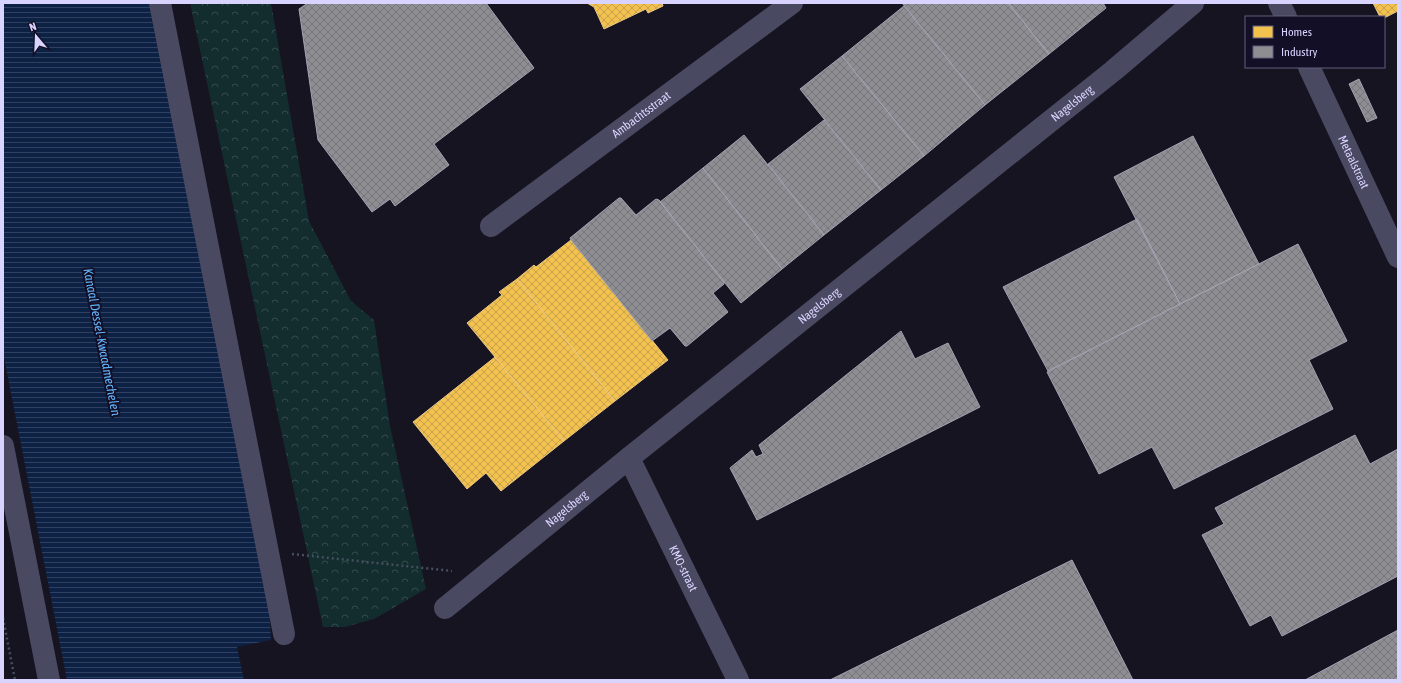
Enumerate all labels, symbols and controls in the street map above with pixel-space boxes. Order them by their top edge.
north arrow [16,16,56,56]
legend [1245,16,1385,68]
text: N [28,20,38,33]
text: Homes [1281,25,1312,39]
text: Industry [1281,45,1318,59]
street label: Nagelsberg [1048,82,1097,125]
street label: Ambachtsstraat [609,88,674,141]
street label: Metaalstraat [1335,133,1372,191]
water label: Kanaal Dessel-Kwaadmechelen [80,267,124,418]
street label: Nagelsberg [795,284,844,327]
street label: Nagelsberg [543,487,591,530]
street label: KMO-straat [666,543,701,594]

